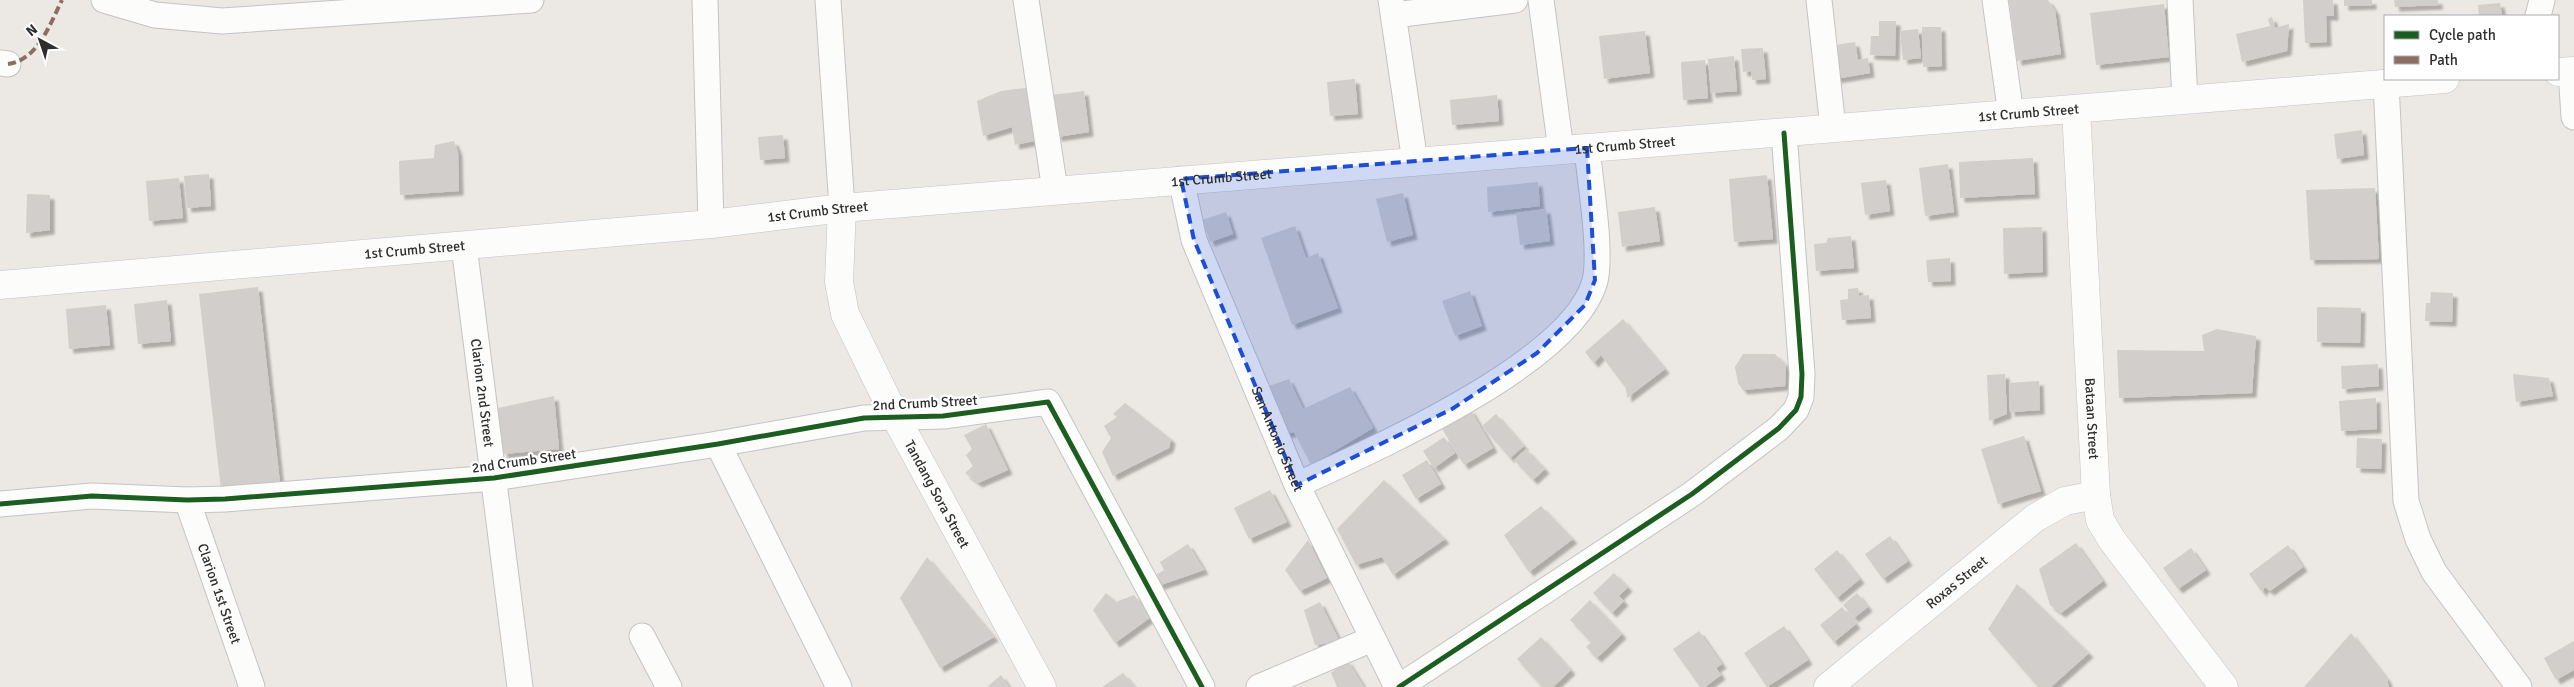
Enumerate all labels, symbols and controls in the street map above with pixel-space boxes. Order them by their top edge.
north arrow [15,15,65,65]
legend [2384,15,2559,80]
text: N [23,21,41,40]
text: Cycle path [2429,26,2496,44]
text: Path [2429,51,2458,69]
street label: 1st Crumb Street [1977,100,2080,125]
street label: 1st Crumb Street [1574,132,1676,158]
street label: 1st Crumb Street [1170,165,1272,190]
street label: 1st Crumb Street [766,197,869,226]
street label: 1st Crumb Street [363,237,466,262]
street label: Clarion 2nd Street [467,338,498,448]
street label: Bataan Street [2081,377,2103,460]
street label: San Antonio Street [1248,384,1307,494]
street label: 2nd Crumb Street [872,392,978,414]
street label: Tandang Sora Street [901,437,973,551]
street label: 2nd Crumb Street [471,445,577,477]
street label: Clarion 1st Street [194,541,245,646]
street label: Roxas Street [1922,552,1991,612]

